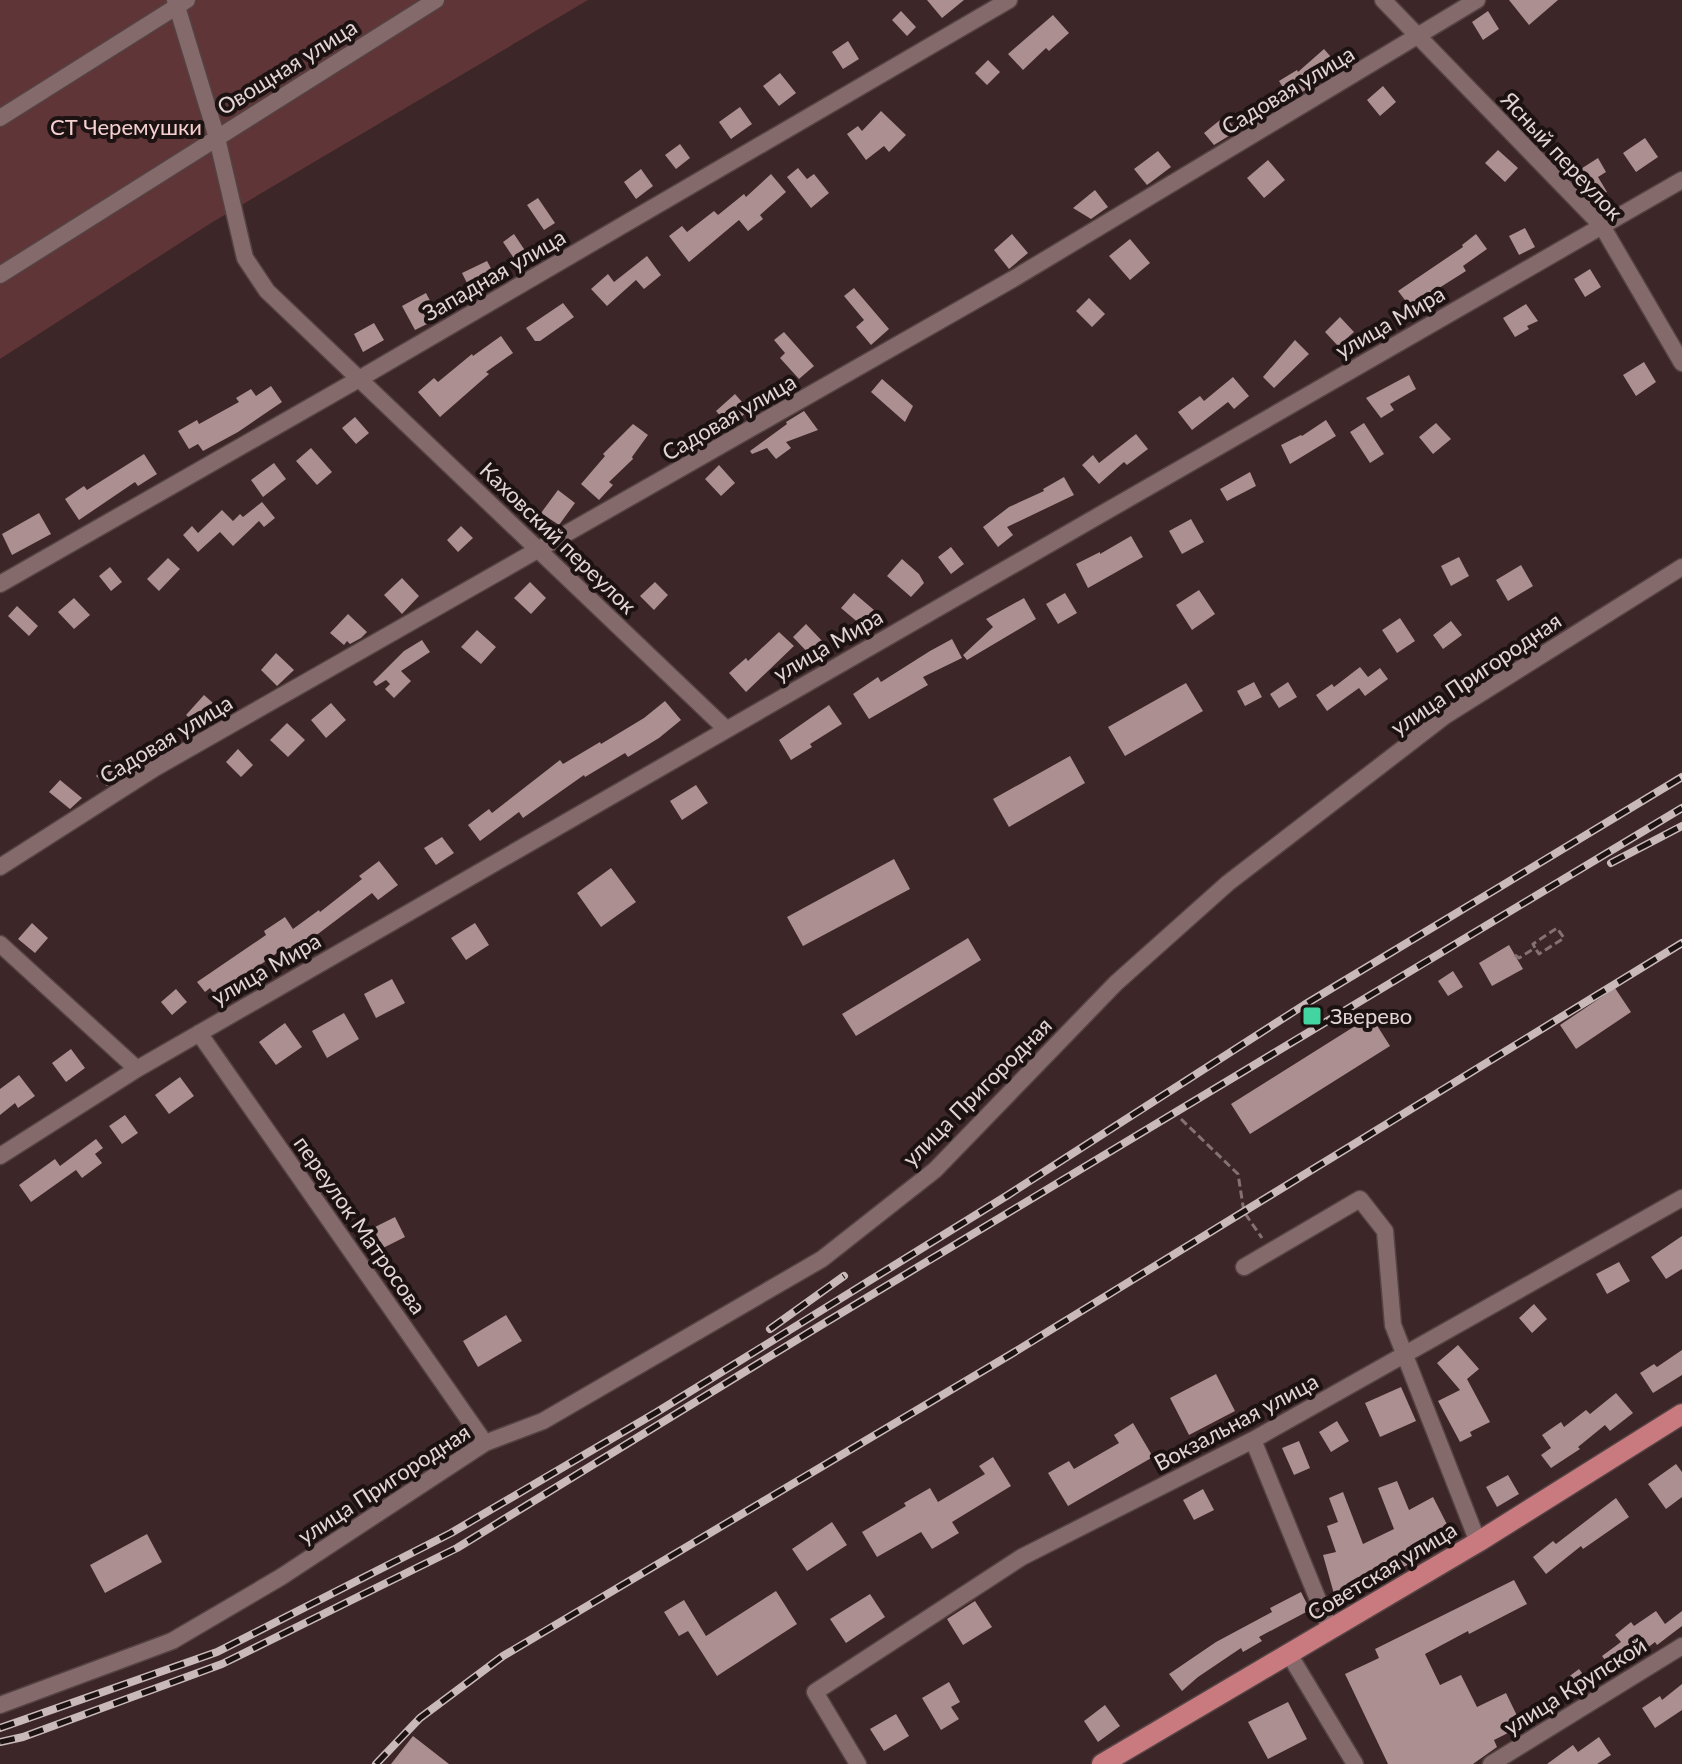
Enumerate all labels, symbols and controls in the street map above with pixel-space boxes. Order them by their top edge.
street label: Овощная улица [212,13,362,120]
street label: Садовая улица [1217,39,1359,140]
street label: Ясный переулок [1495,85,1629,226]
park label: СТ Черемушки [50,113,202,140]
street label: Западная улица [418,223,570,326]
street label: улица Мира [1330,279,1449,364]
street label: Садовая улица [657,367,800,466]
street label: Каховский переулок [475,456,643,620]
street label: улица Мира [768,602,887,687]
street label: улица Пригородная [1385,607,1566,741]
street label: Садовая улица [95,688,237,789]
street label: улица Мира [206,926,325,1011]
place label: Зверево [1330,1002,1412,1029]
marker: Зверево [1301,1005,1323,1027]
street label: улица Пригородная [896,1011,1057,1172]
street label: переулок Матросова [289,1130,432,1319]
street label: Вокзальная улица [1149,1367,1322,1476]
street label: улица Пригородная [293,1418,475,1549]
street label: Советская улица [1302,1515,1461,1626]
street label: улица Крупской [1499,1631,1651,1740]

